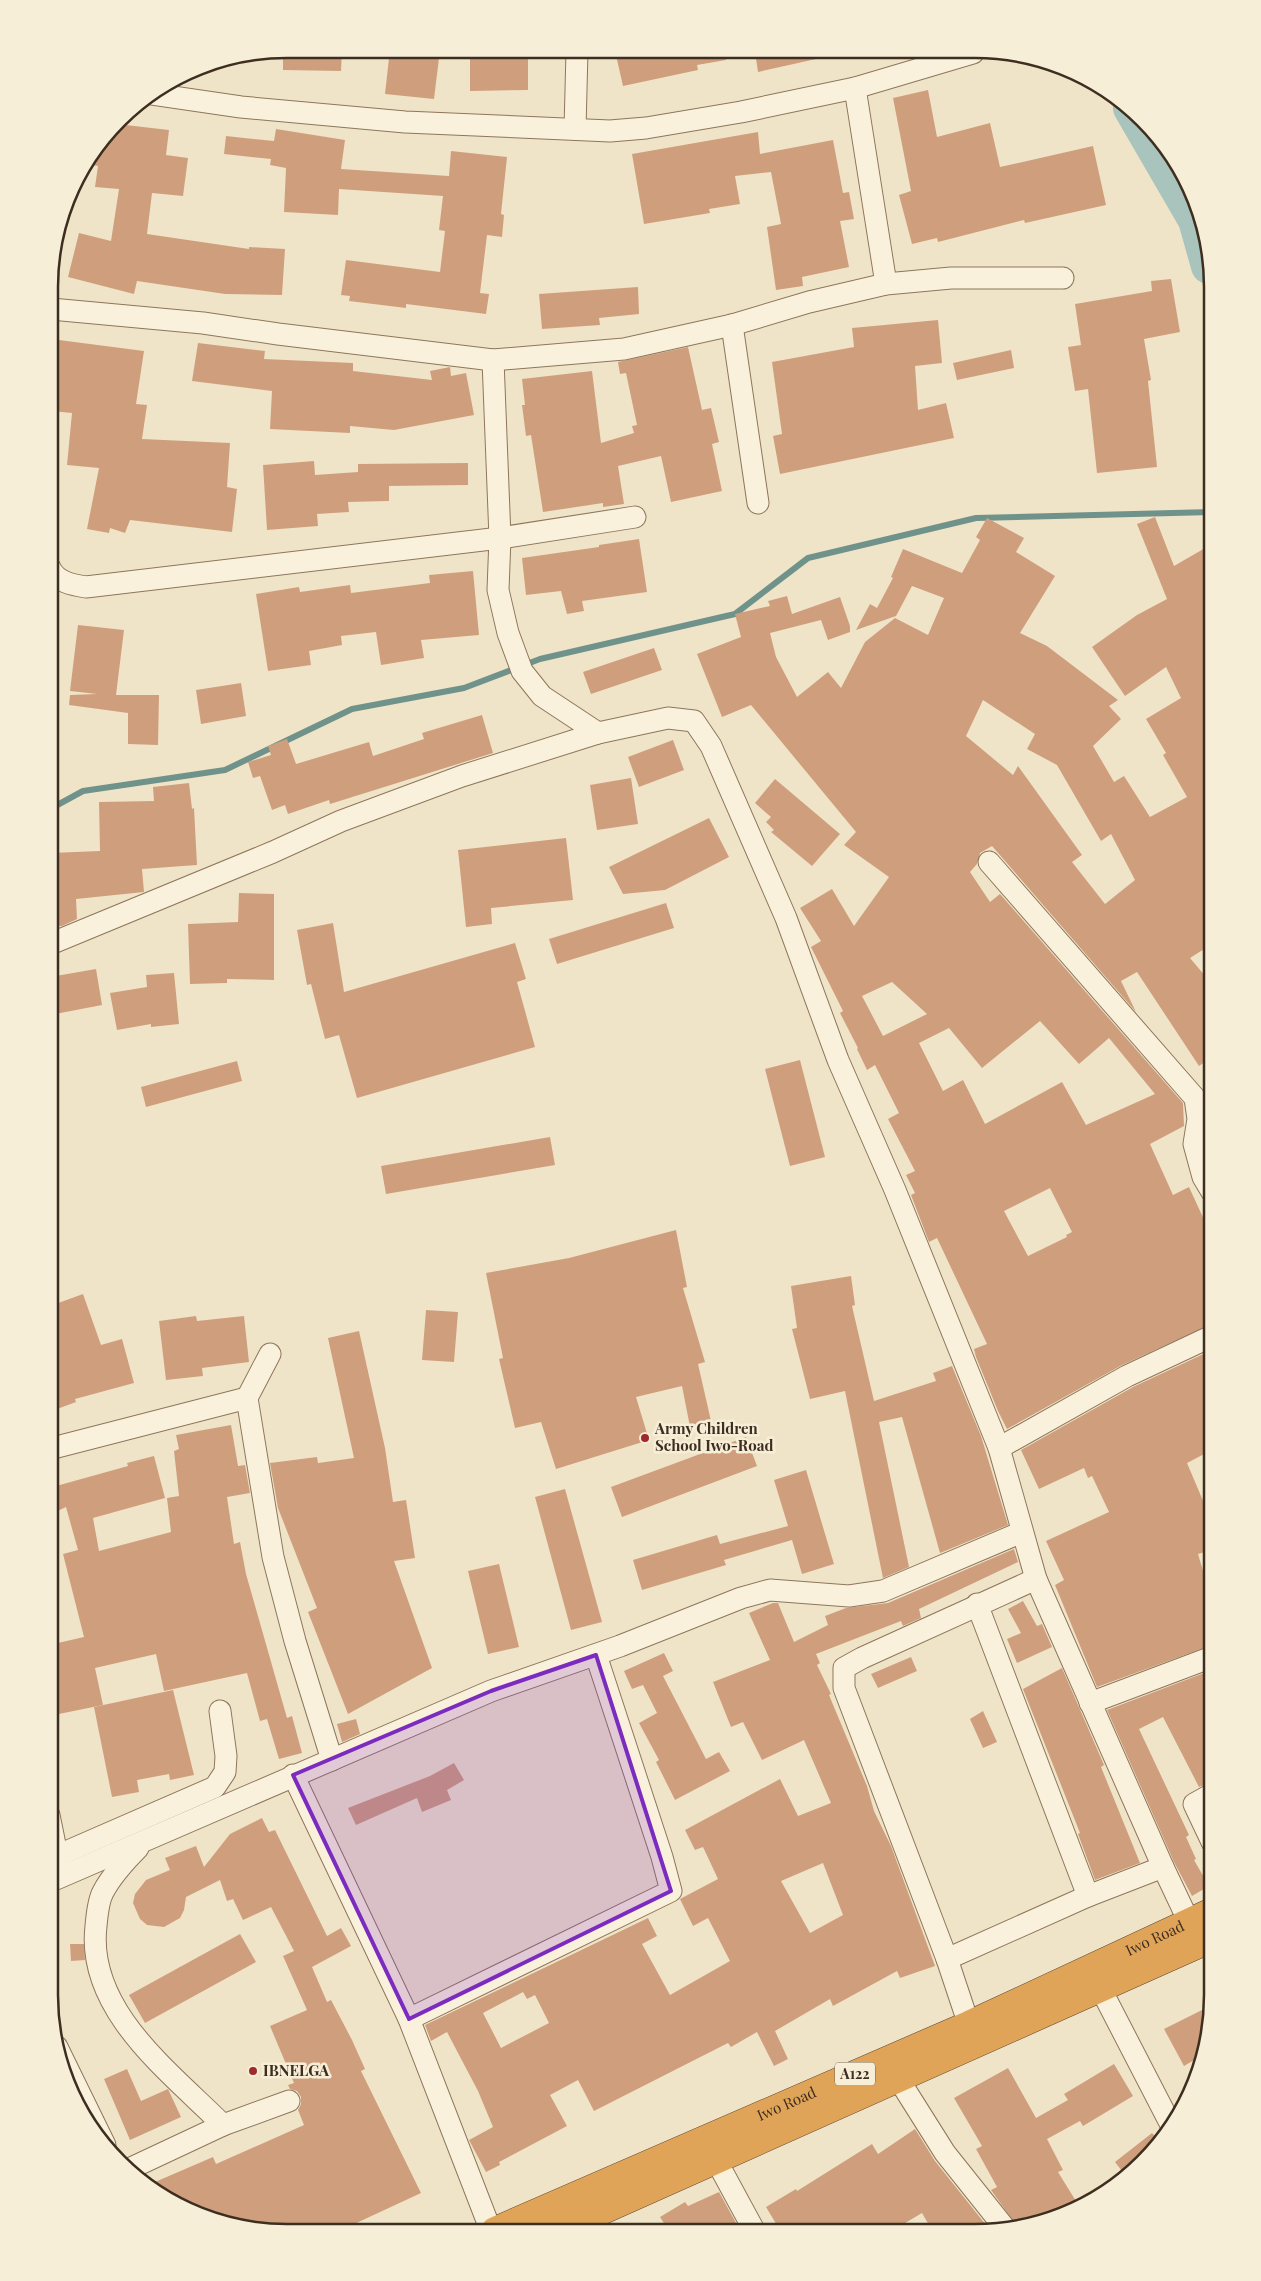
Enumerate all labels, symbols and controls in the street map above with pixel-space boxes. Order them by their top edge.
place label: Army Children School Iwo-Road [654,1418,773,1455]
marker: Army Children School Iwo-Road [639,1432,651,1444]
street label: Iwo Road [1122,1915,1187,1960]
place label: IBNELGA [263,2060,330,2080]
road number: A122 [835,2062,875,2086]
marker: IBNELGA [247,2065,259,2077]
street label: Iwo Road [754,2082,819,2125]

